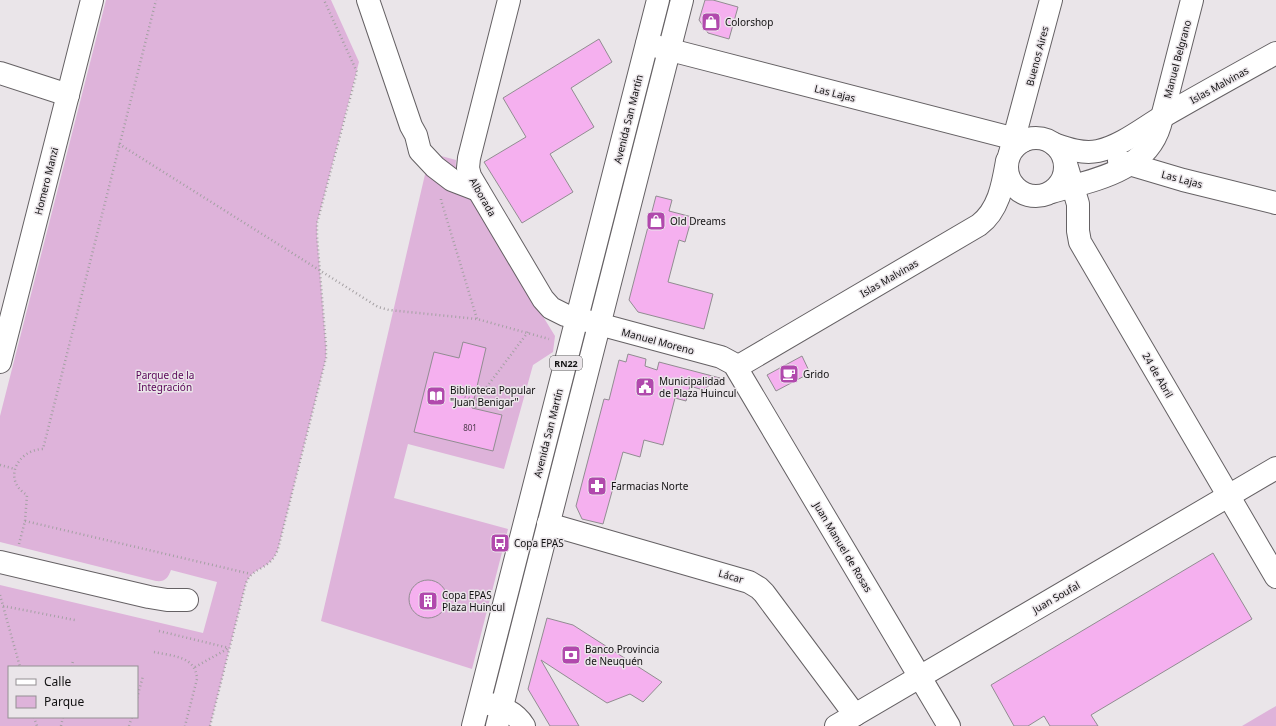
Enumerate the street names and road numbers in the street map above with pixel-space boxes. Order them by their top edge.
street label: Manuel Belgrano [1160,18,1194,100]
street label: Buenos Aires [1022,24,1052,87]
street label: Islas Malvinas [1187,63,1251,107]
street label: Avenida San Martín [610,73,646,165]
street label: Las Lajas [813,81,857,105]
street label: Homero Manzi [31,146,61,216]
street label: Las Lajas [1160,167,1204,191]
street label: Alborada [466,175,500,219]
street label: Islas Malvinas [857,256,921,300]
street label: Manuel Moreno [620,325,696,357]
street label: 24 de Abril [1139,350,1177,400]
road number: RN22 [550,356,582,370]
street label: Avenida San Martín [530,387,566,479]
street label: Juan Manuel de Rosas [810,498,876,595]
street label: Lácar [717,566,745,586]
street label: Juan Soufal [1029,578,1082,617]

